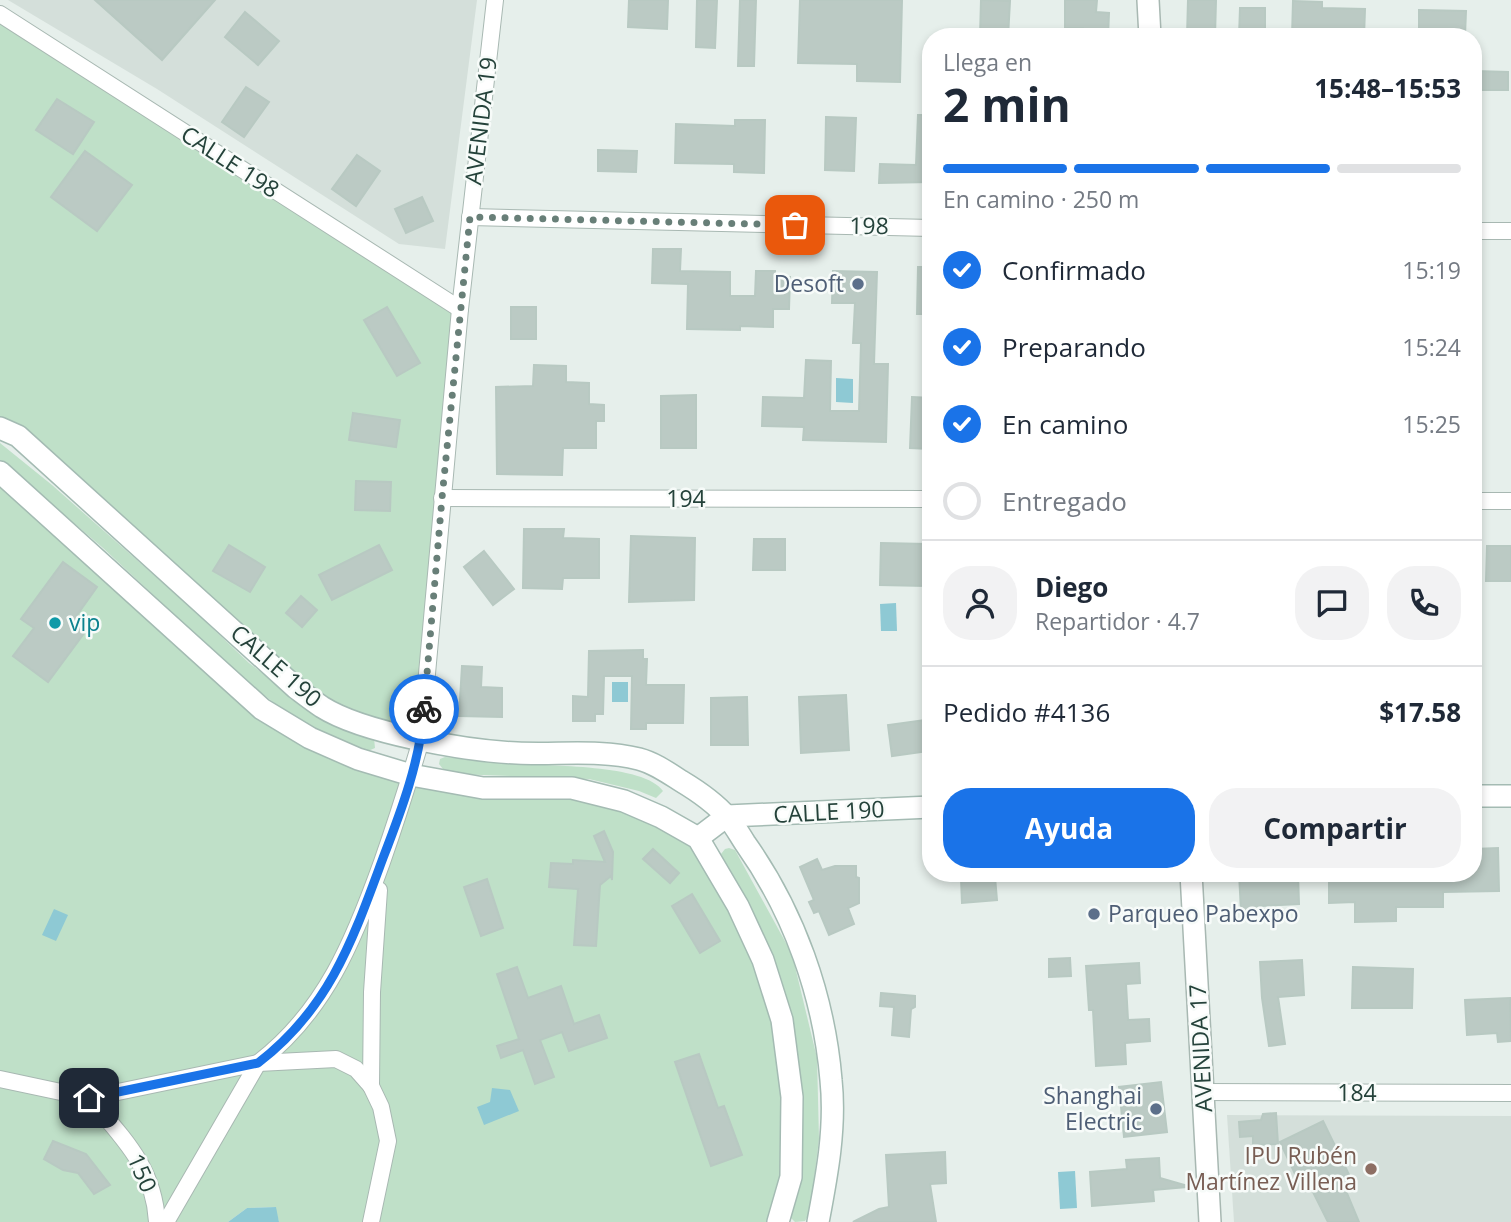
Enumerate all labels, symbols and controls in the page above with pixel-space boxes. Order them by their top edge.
text: Llega en [943,46,1032,78]
street label: AVENIDA 19 [456,55,504,186]
text: 15:48–15:53 [1314,70,1461,106]
text: 2 min [943,73,1071,135]
street label: CALLE 198 [175,117,286,205]
text: En camino · 250 m [943,183,1139,215]
pin [765,195,825,255]
icon: bag [776,206,814,244]
street label: 198 [849,209,889,241]
icon: check [943,251,981,289]
text: Confirmado [1002,252,1146,288]
text: 15:19 [1402,254,1461,286]
place label: Desoft [774,267,844,299]
marker: Desoft [850,276,866,292]
icon: check [943,328,981,366]
text: Preparando [1002,329,1146,365]
text: 15:24 [1402,331,1461,363]
icon: check [943,405,981,443]
text: En camino [1002,406,1128,442]
text: 15:25 [1402,408,1461,440]
street label: 194 [666,482,706,514]
text: Entregado [1002,483,1127,519]
button: person [943,566,1017,640]
button: chat [1295,566,1369,640]
button: phone [1387,566,1461,640]
text: Diego [1035,569,1108,605]
text: Repartidor · 4.7 [1035,605,1200,637]
place label: vip [69,606,100,638]
marker: vip [47,615,63,631]
street label: CALLE 190 [224,617,329,714]
courier [389,674,459,744]
icon: bike [405,690,443,728]
text: Pedido #4136 [943,694,1110,730]
text: $17.58 [1379,694,1461,730]
button: Ayuda [943,788,1195,868]
button: Compartir [1209,788,1461,868]
street label: CALLE 190 [773,792,885,830]
place label: Parqueo Pabexpo [1108,897,1298,929]
marker: Parqueo Pabexpo [1086,906,1102,922]
street label: AVENIDA 17 [1181,983,1219,1113]
pin [59,1068,119,1128]
street label: 184 [1337,1076,1377,1108]
icon: home [70,1079,108,1117]
place label: Shanghai Electric [1043,1079,1142,1137]
marker: Shanghai Electric [1148,1101,1164,1117]
place label: IPU Rubén Martínez Villena [1185,1139,1357,1197]
street label: 150 [120,1148,166,1197]
marker: IPU Rubén Martínez Villena [1363,1161,1379,1177]

